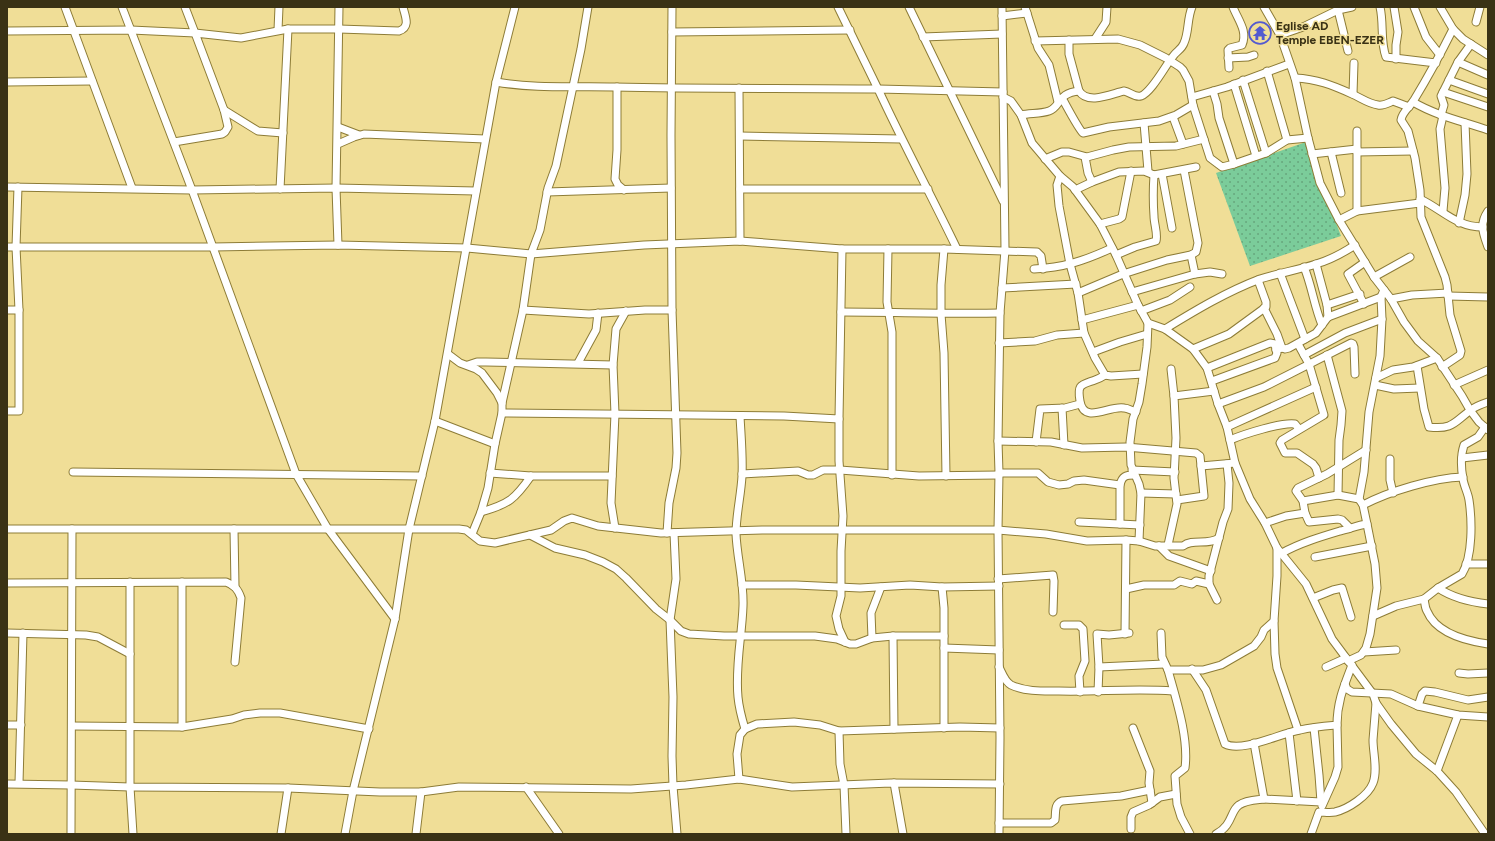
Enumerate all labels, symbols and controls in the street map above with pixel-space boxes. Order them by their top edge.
place label: Eglise AD Temple EBEN-EZER [1276,19,1384,47]
temple icon: Eglise AD Temple EBEN-EZER [1247,20,1273,46]

